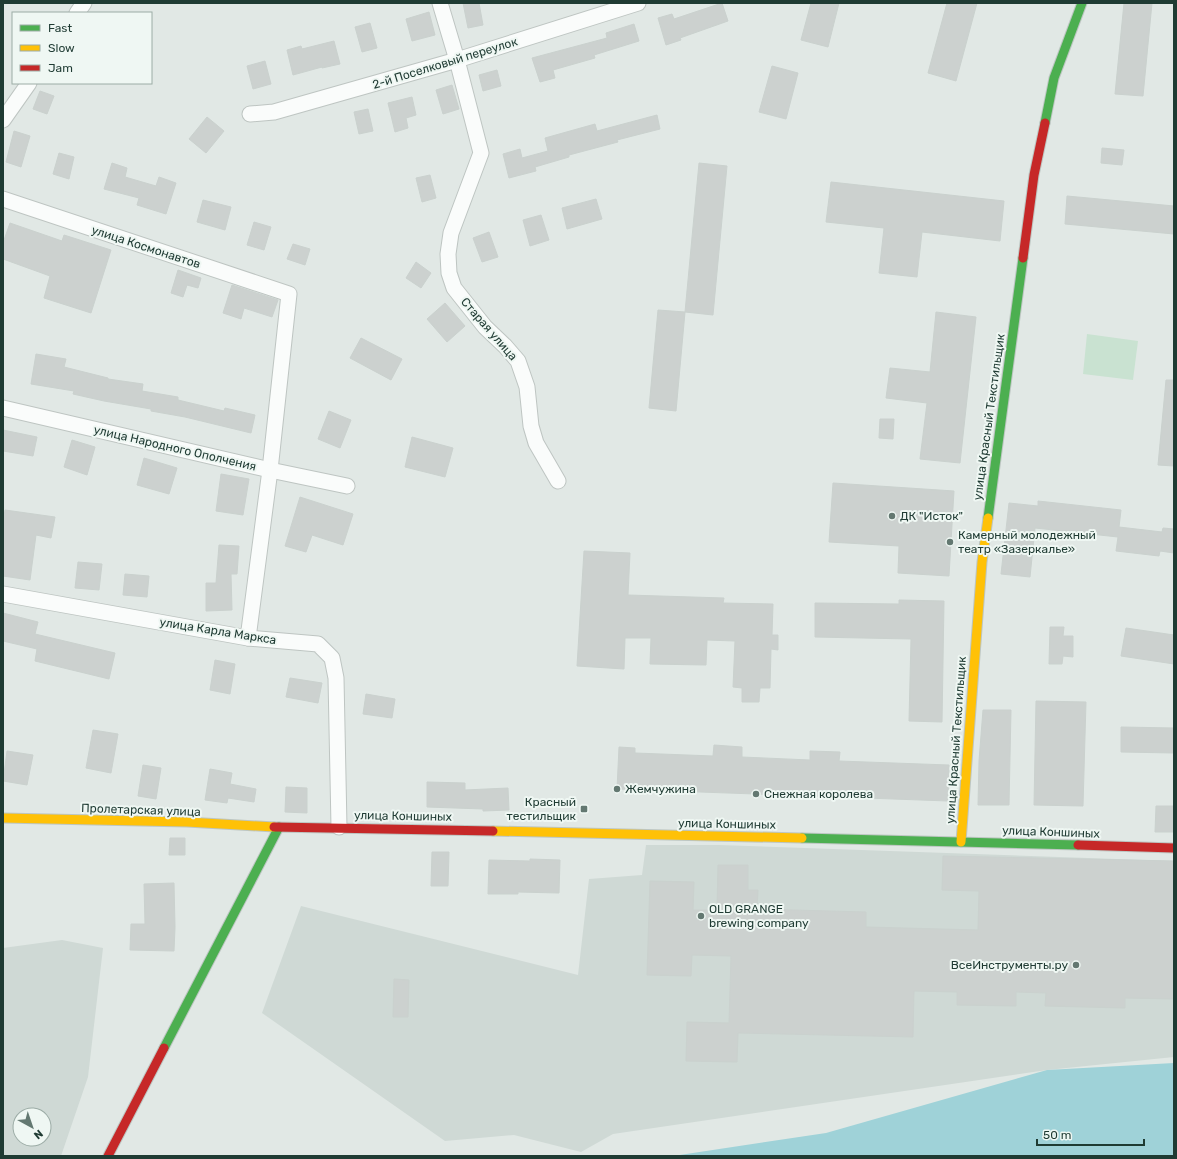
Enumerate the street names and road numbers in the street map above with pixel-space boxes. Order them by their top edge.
street label: 2-й Поселковый переулок [371,34,520,92]
street label: улица Космонавтов [90,223,203,271]
street label: Старая улица [458,295,520,363]
street label: улица Красный Текстильщик [970,332,1008,501]
street label: улица Народного Ополчения [92,422,258,474]
street label: улица Карла Маркса [159,615,277,647]
street label: улица Красный Текстильщик [943,655,969,824]
street label: Пролетарская улица [81,801,201,819]
street label: улица Коншиных [354,808,453,824]
street label: улица Коншиных [678,816,777,832]
street label: улица Коншиных [1002,823,1101,841]

